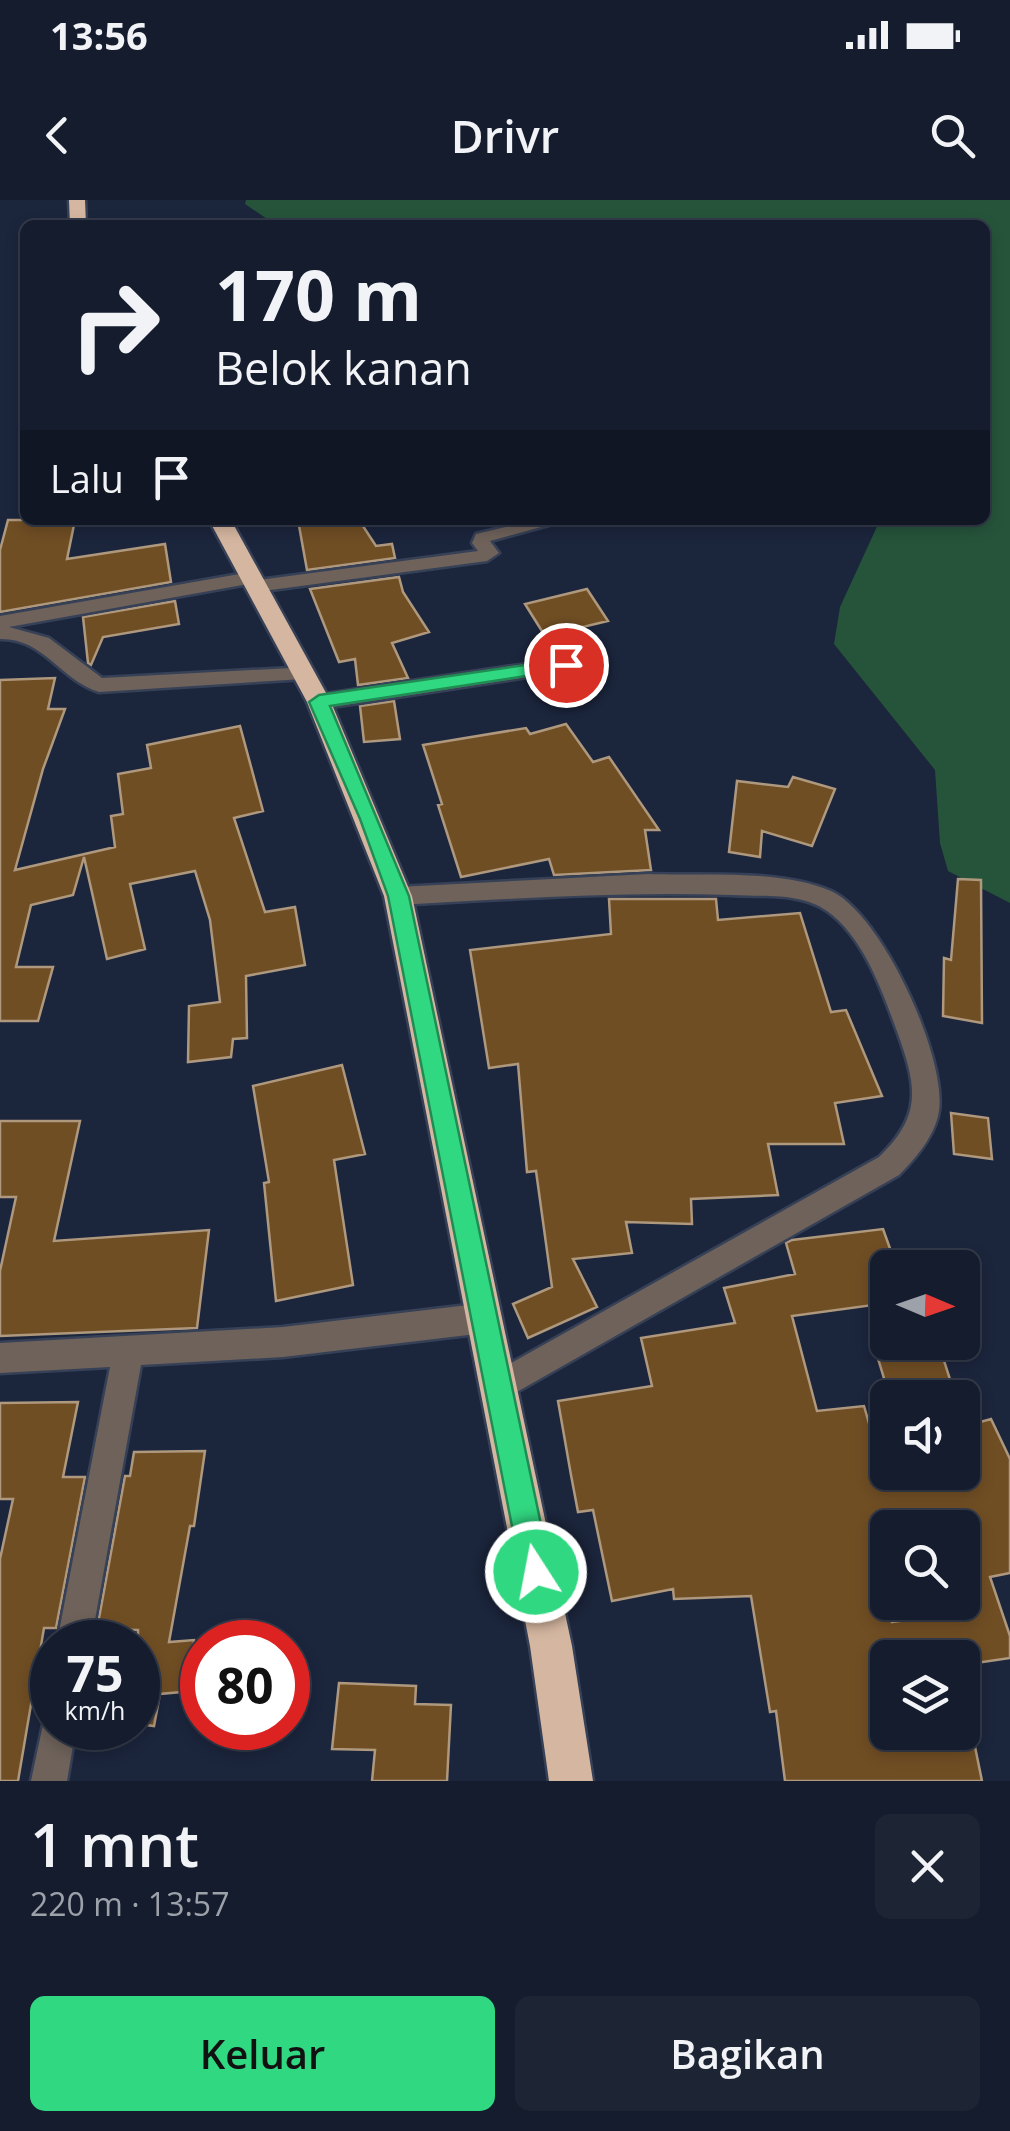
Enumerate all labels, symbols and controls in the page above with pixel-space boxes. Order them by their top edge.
text: 13:56 [50,9,148,61]
text: Drivr [451,105,559,166]
icon: back [30,108,85,163]
icon: search [925,108,980,163]
text: 170 m [215,246,422,342]
icon: right [50,260,180,390]
text: Belok kanan [215,337,472,398]
icon: arrive [144,450,199,505]
text: Lalu [50,452,124,504]
pin [524,623,609,708]
icon: arrive [539,638,594,693]
north arrow [870,1250,980,1360]
map controls [870,1250,980,1750]
button: sound [870,1380,980,1490]
button: search [870,1510,980,1620]
position arrow [484,1520,588,1624]
speed limit sign: 80 [180,1620,310,1750]
text: 75 [66,1639,124,1707]
button: layers [870,1640,980,1750]
text: km/h [65,1693,125,1727]
text: 1 mnt [30,1803,199,1885]
button: close [875,1814,980,1919]
text: 220 m · 13:57 [30,1882,229,1925]
button: Keluar [30,1996,495,2111]
button: Bagikan [515,1996,980,2111]

